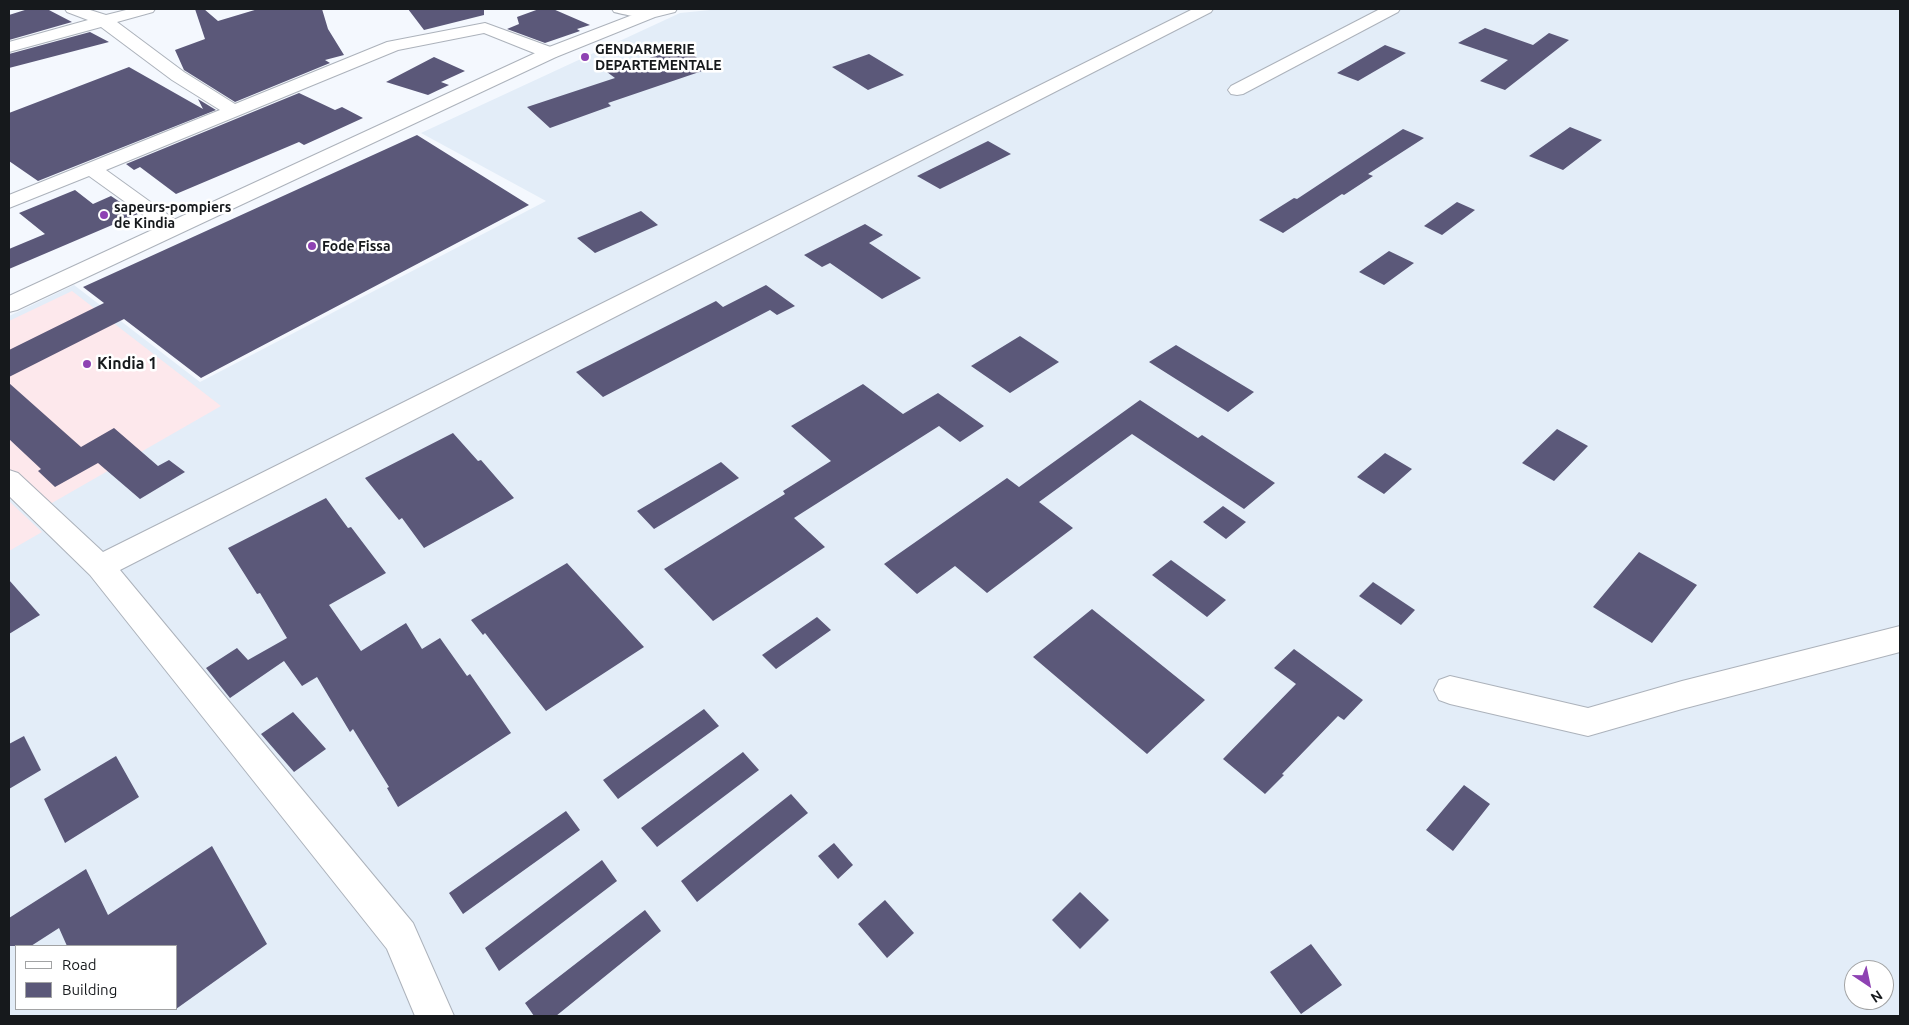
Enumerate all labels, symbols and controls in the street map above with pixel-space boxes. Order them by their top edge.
place label: GENDARMERIE DEPARTEMENTALE [595,41,722,74]
marker: GENDARMERIE DEPARTEMENTALE [579,51,591,63]
place label: sapeurs-pompiers de Kindia [114,199,231,232]
marker: sapeurs-pompiers de Kindia [98,209,110,221]
place label: Fode Fissa [322,238,391,254]
marker: Fode Fissa [306,240,318,252]
place label: Kindia 1 [97,354,157,374]
marker: Kindia 1 [81,358,93,370]
legend [15,945,178,1010]
text: Road [62,956,97,973]
north arrow [1844,960,1894,1010]
text: Building [62,981,117,998]
text: N [1868,987,1886,1006]

